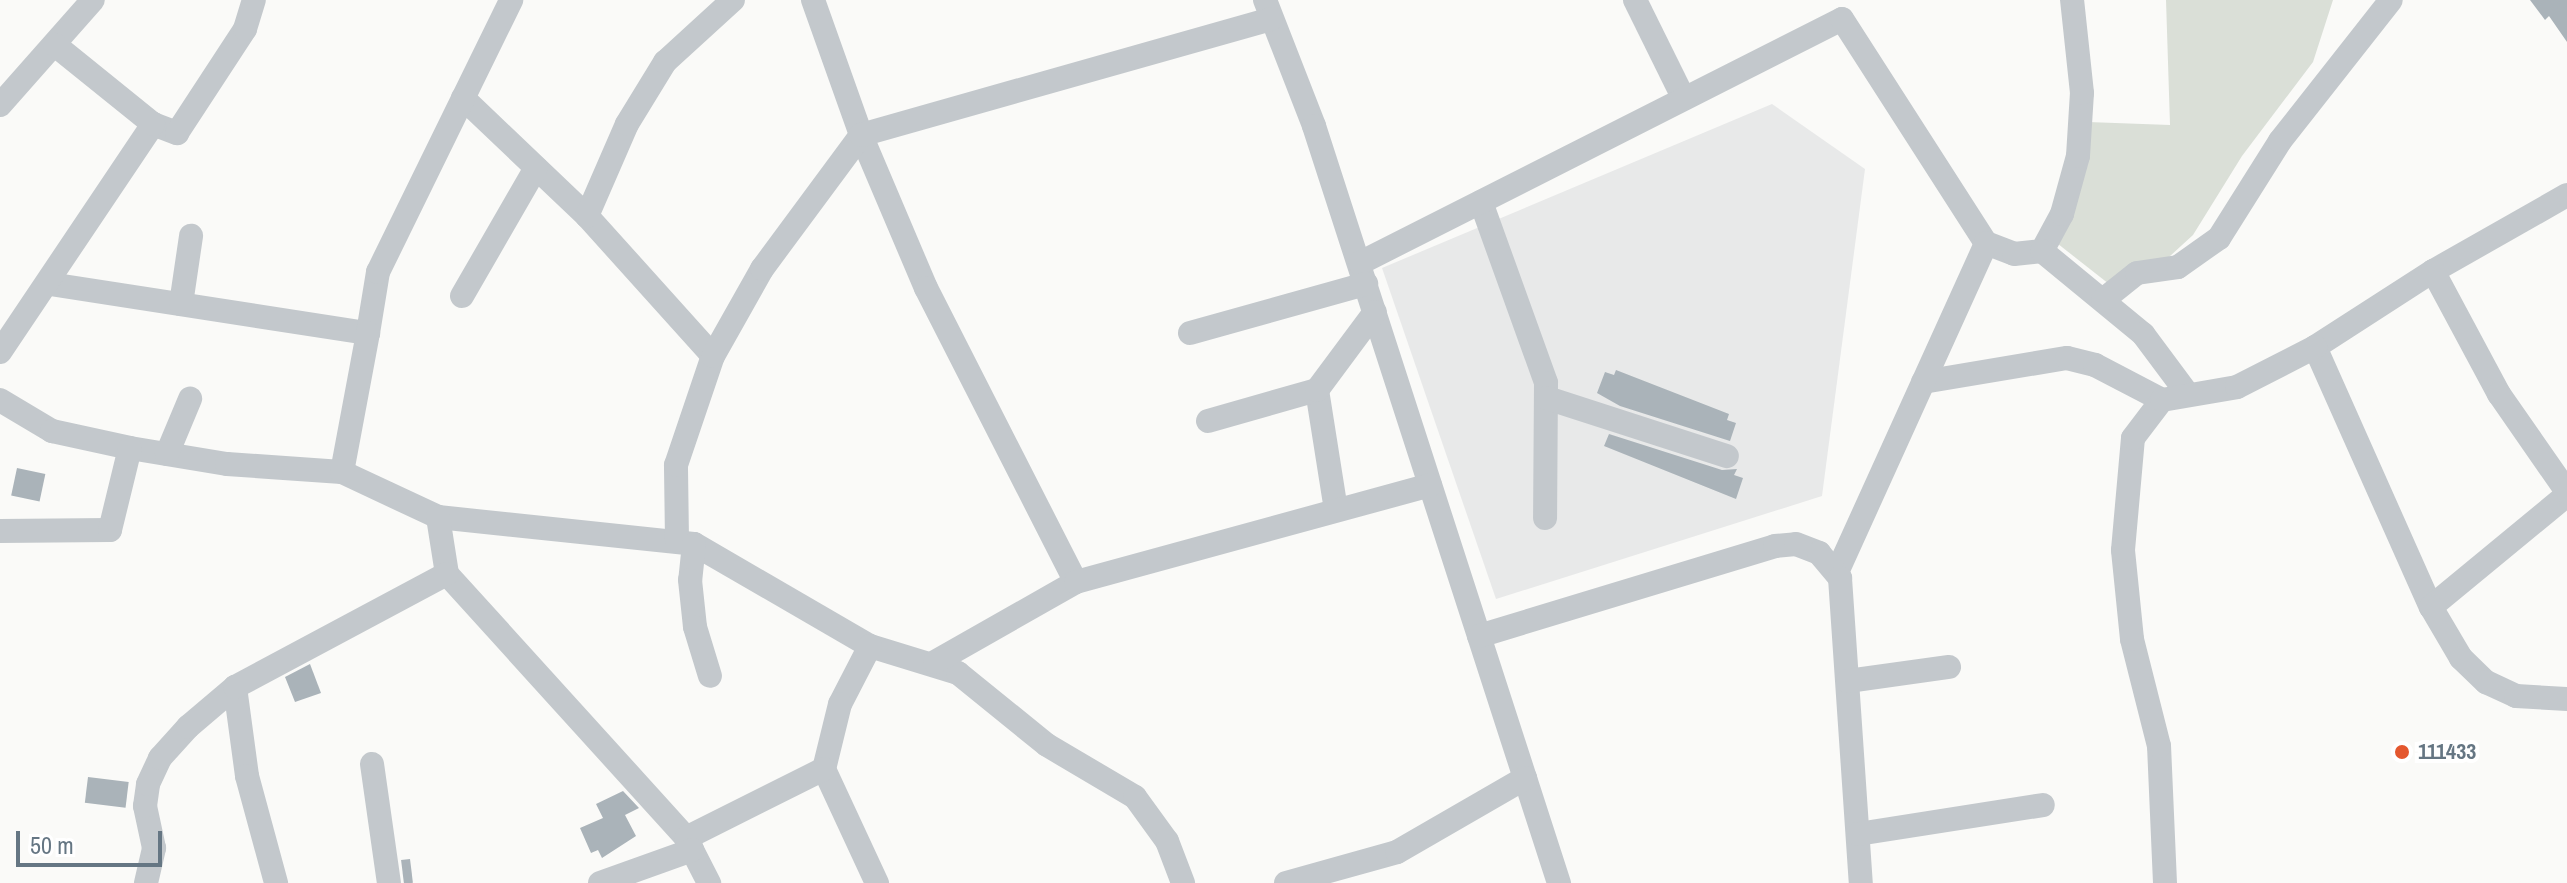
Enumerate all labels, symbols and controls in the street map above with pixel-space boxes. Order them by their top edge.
place label: 111433 [2418,739,2476,765]
marker: 111433 [2393,743,2411,761]
scale bar [20,815,166,865]
text: 50 m [30,829,74,861]

